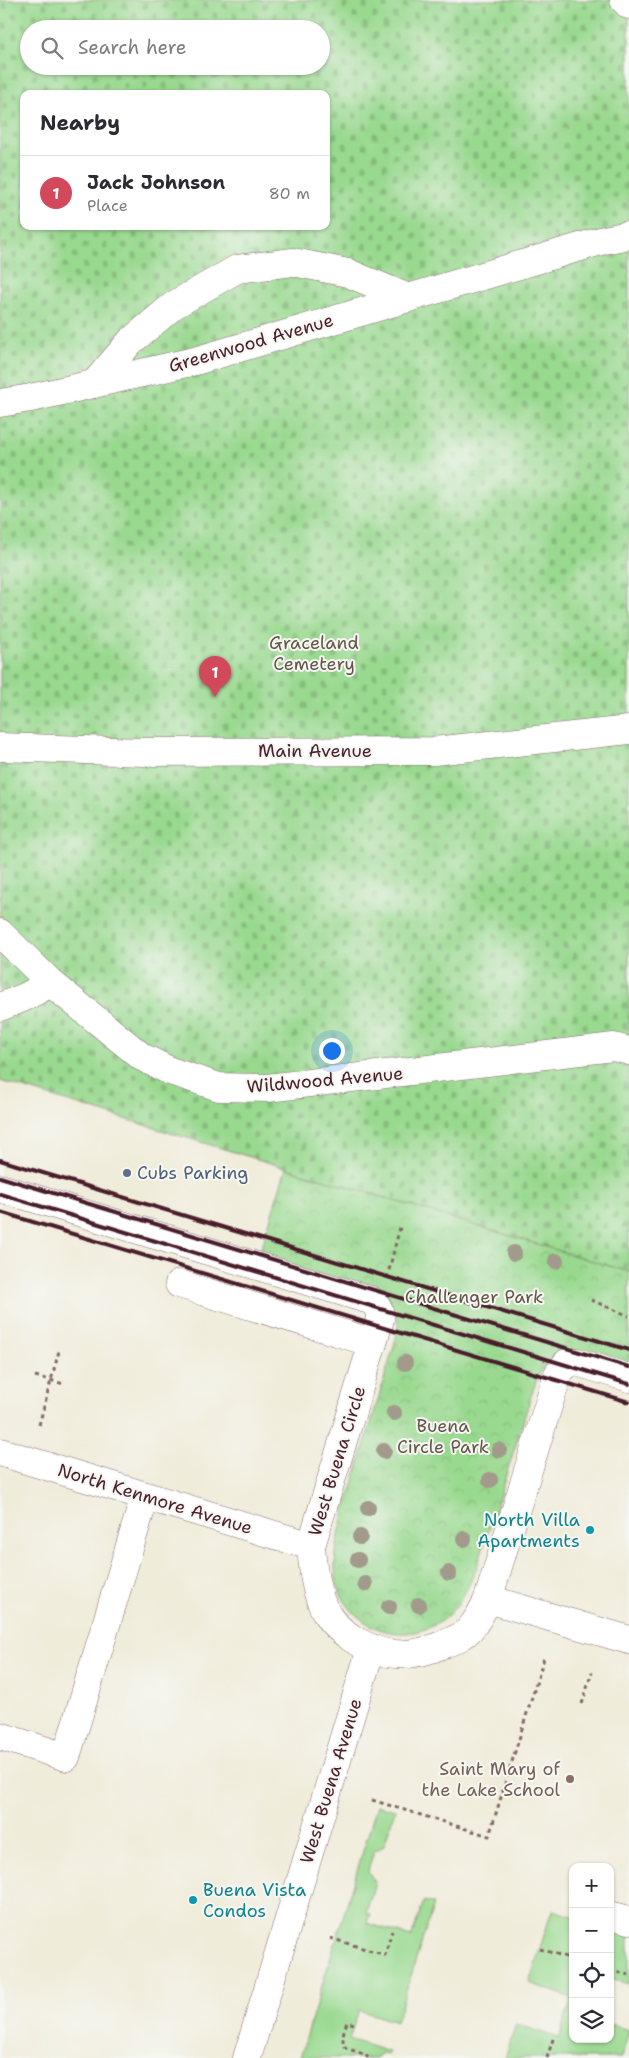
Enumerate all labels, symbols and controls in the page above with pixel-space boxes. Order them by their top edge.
search box [20,20,330,75]
icon: search [38,34,66,62]
text: Search here [78,35,187,60]
text: Nearby [40,109,120,137]
text: Jack Johnson [87,170,225,195]
text: 1 [52,183,60,204]
text: 80 m [269,183,310,204]
text: Place [87,195,128,216]
street label: Greenwood Avenue [166,308,336,378]
park label: Graceland Cemetery [269,631,359,676]
pin: 1 [199,656,231,697]
street label: Main Avenue [258,739,372,763]
your location [319,1038,345,1064]
street label: Wildwood Avenue [246,1061,404,1099]
place label: Cubs Parking [137,1161,248,1185]
marker: Cubs Parking [121,1167,133,1179]
park label: Challenger Park [405,1285,543,1309]
street label: West Buena Circle [303,1383,371,1539]
park label: Buena Circle Park [397,1414,489,1459]
street label: North Kenmore Avenue [55,1458,255,1540]
place label: North Villa Apartments [477,1508,580,1553]
marker: North Villa Apartments [584,1524,596,1536]
street label: West Buena Avenue [294,1695,368,1867]
place label: Saint Mary of the Lake School [422,1757,561,1802]
marker: Saint Mary of the Lake School [564,1773,576,1785]
map controls [569,1863,614,2043]
button: + [569,1863,614,1908]
place label: Buena Vista Condos [203,1878,306,1923]
marker: Buena Vista Condos [187,1894,199,1906]
button: − [569,1908,614,1953]
button: locate [569,1953,614,1998]
button: layers [569,1998,614,2043]

